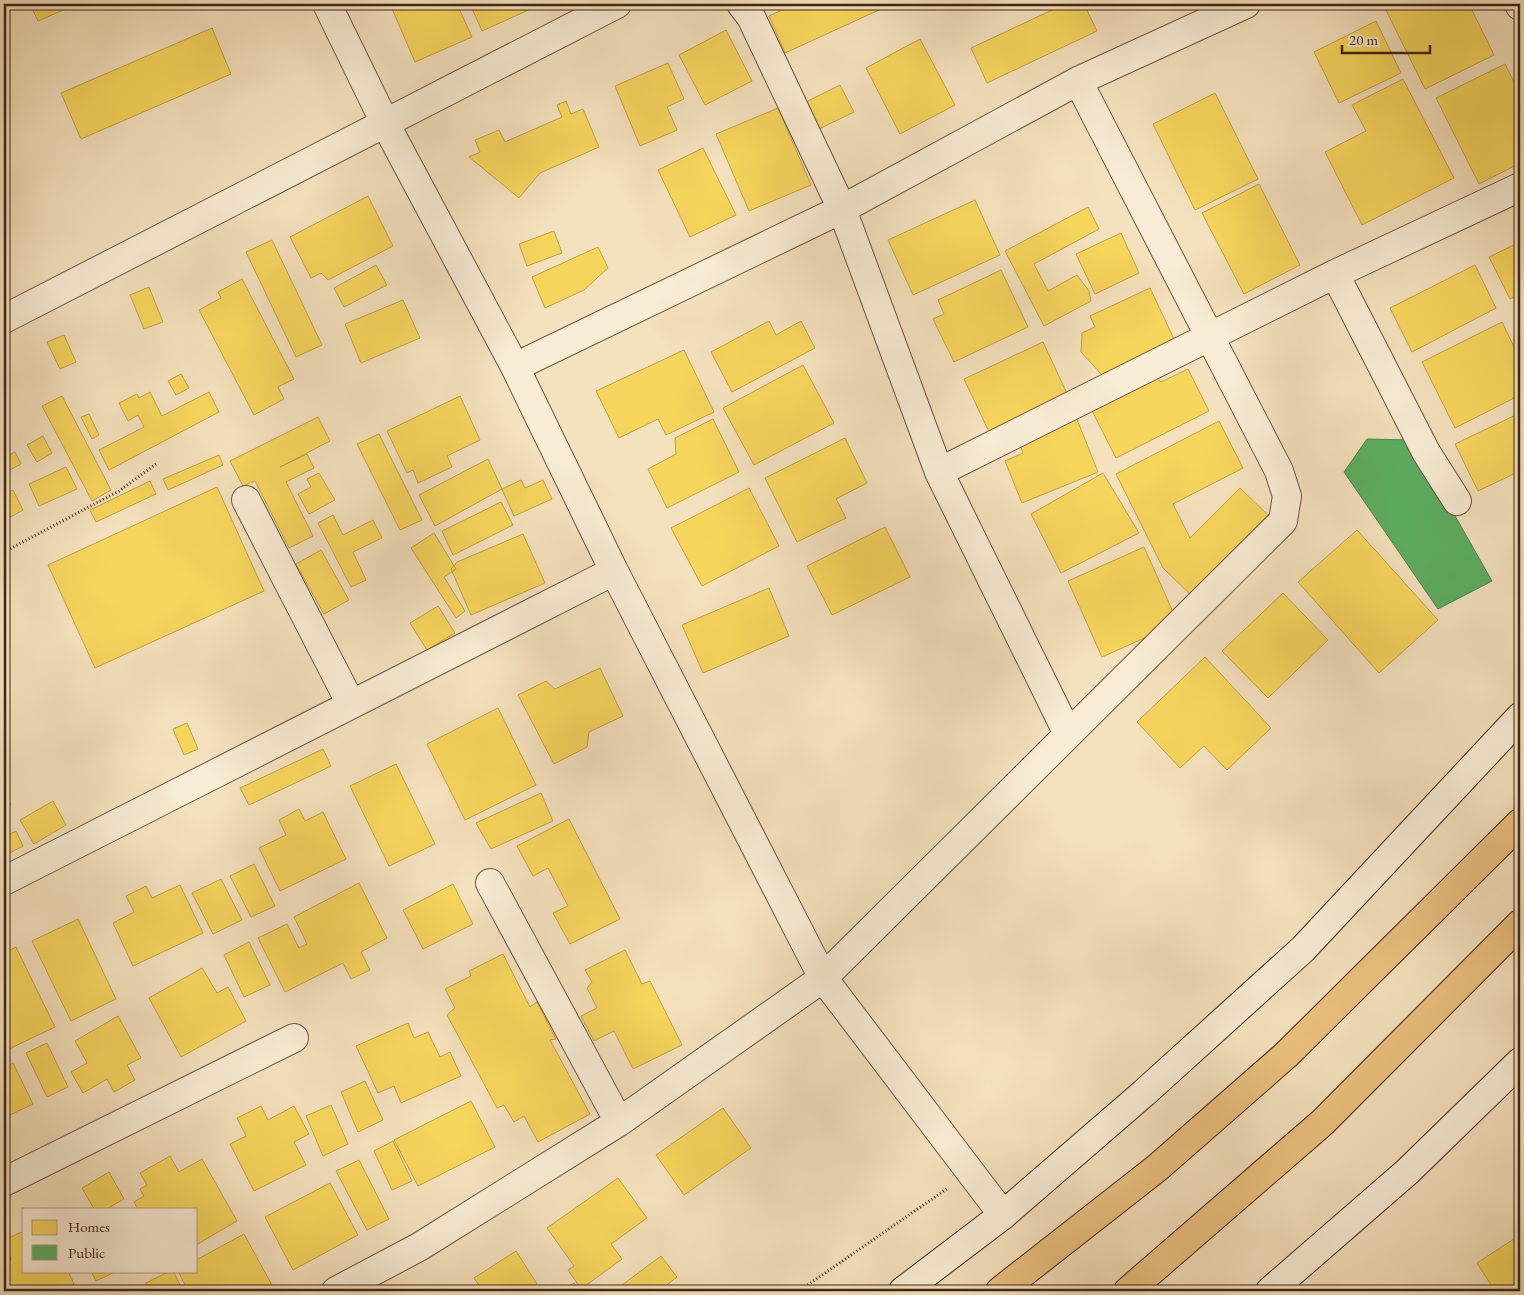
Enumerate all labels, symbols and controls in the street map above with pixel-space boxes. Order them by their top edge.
scale bar [1342,22,1429,54]
text: 20 m [1349,30,1378,49]
legend [22,1208,198,1272]
text: Homes [68,1217,110,1236]
text: Public [68,1243,105,1262]

